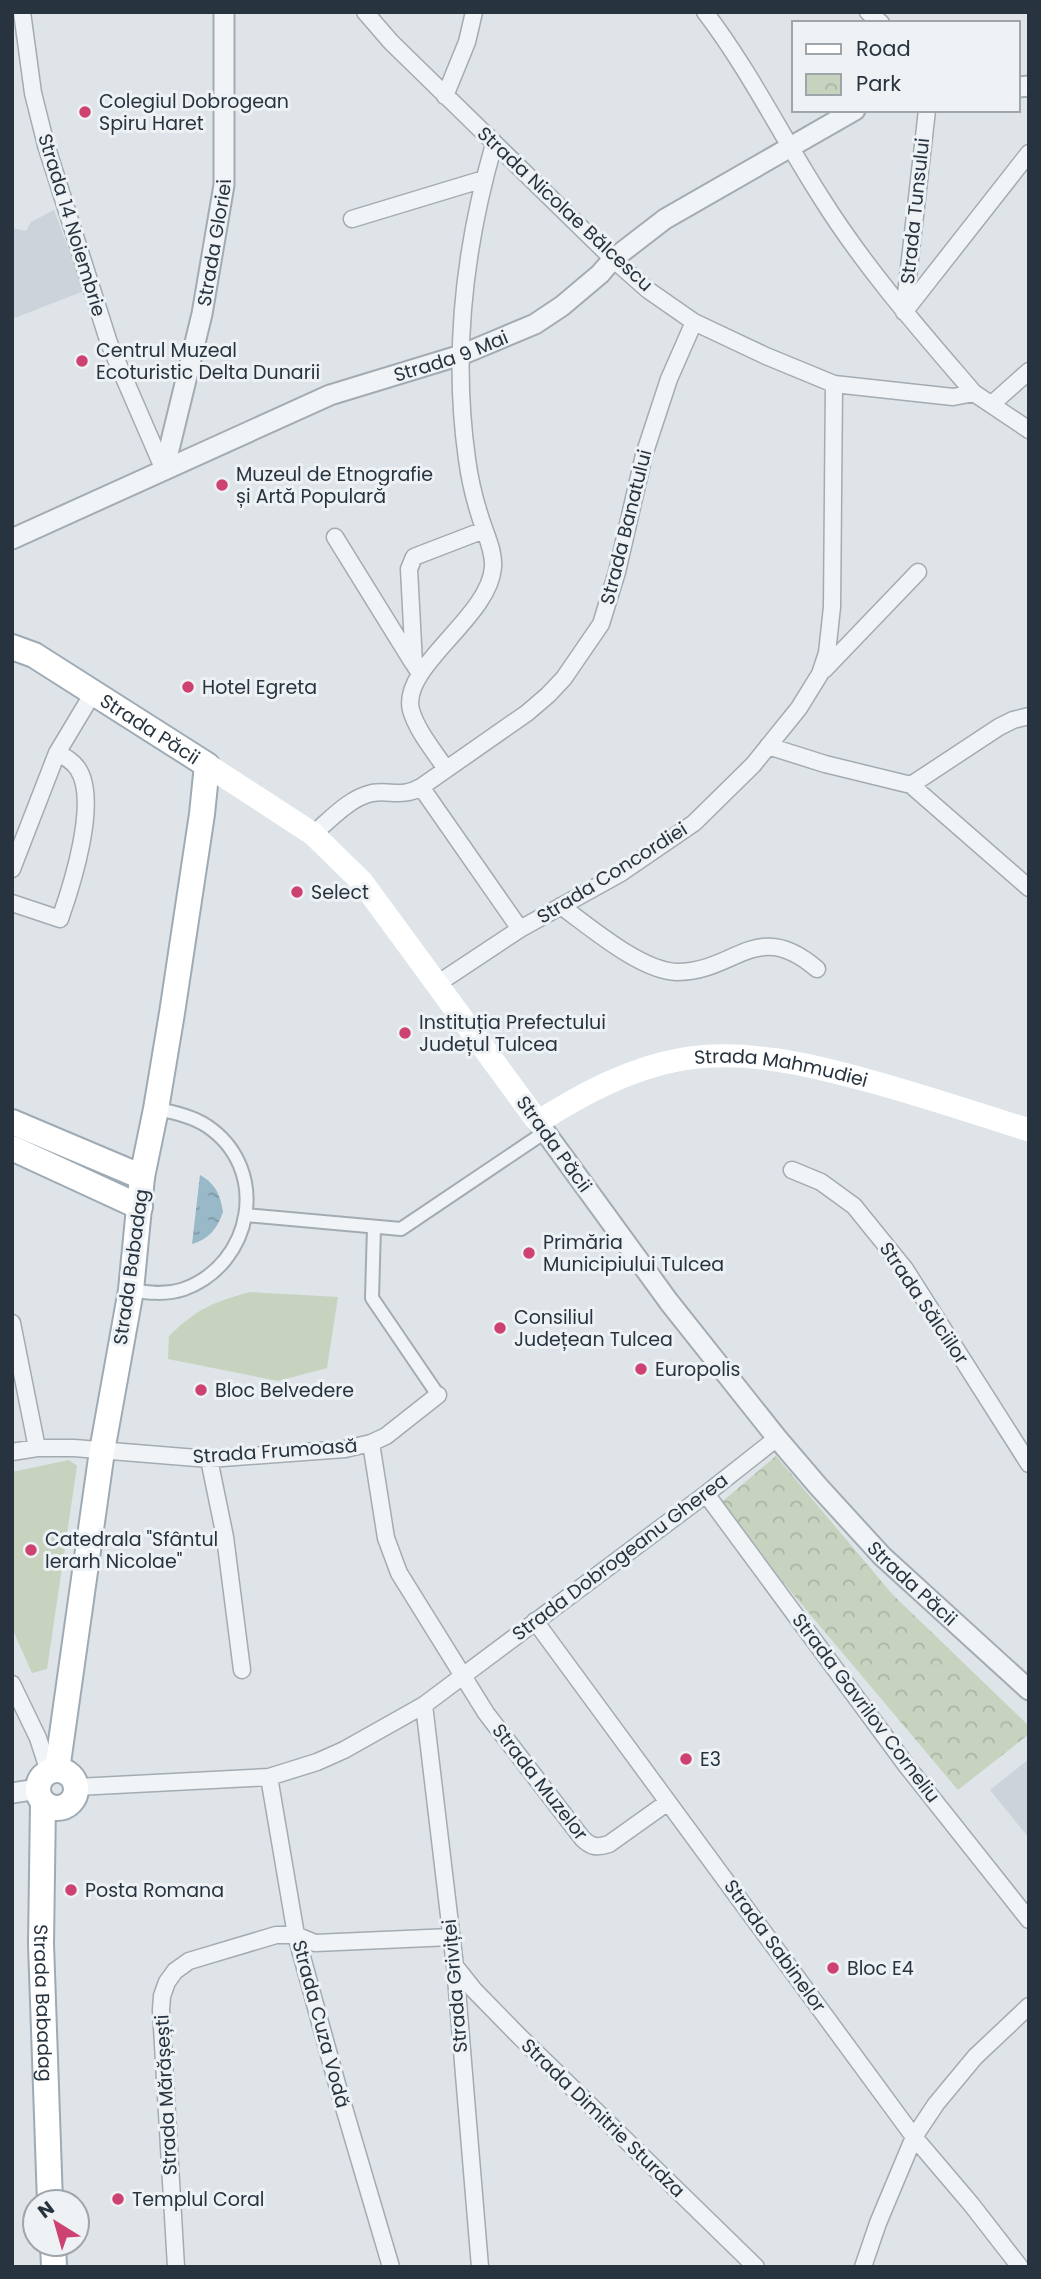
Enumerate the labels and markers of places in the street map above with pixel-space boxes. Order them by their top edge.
place label: Colegiul Dobrogean Spiru Haret [99,88,289,137]
marker: Colegiul Dobrogean Spiru Haret [77,104,93,120]
place label: Centrul Muzeal Ecoturistic Delta Dunarii [96,337,320,386]
marker: Centrul Muzeal Ecoturistic Delta Dunarii [74,353,90,369]
place label: Muzeul de Etnografie și Artă Populară [236,461,433,510]
marker: Muzeul de Etnografie și Artă Populară [214,477,230,493]
place label: Hotel Egreta [202,674,317,701]
marker: Hotel Egreta [180,679,196,695]
place label: Select [311,879,369,906]
marker: Select [289,884,305,900]
place label: Instituția Prefectului Județul Tulcea [419,1009,606,1058]
marker: Instituția Prefectului Județul Tulcea [397,1025,413,1041]
place label: Primăria Municipiului Tulcea [543,1229,724,1278]
marker: Primăria Municipiului Tulcea [521,1245,537,1261]
place label: Consiliul Județean Tulcea [514,1304,673,1353]
marker: Consiliul Județean Tulcea [492,1320,508,1336]
place label: Europolis [655,1356,740,1383]
marker: Europolis [633,1361,649,1377]
place label: Bloc Belvedere [215,1377,354,1404]
marker: Bloc Belvedere [193,1382,209,1398]
place label: Catedrala "Sfântul Ierarh Nicolae" [45,1526,218,1575]
marker: Catedrala "Sfântul Ierarh Nicolae" [23,1542,39,1558]
place label: E3 [700,1746,721,1773]
marker: E3 [678,1751,694,1767]
place label: Posta Romana [85,1877,224,1904]
marker: Posta Romana [63,1882,79,1898]
place label: Bloc E4 [847,1955,914,1982]
marker: Bloc E4 [825,1960,841,1976]
place label: Templul Coral [132,2186,265,2213]
marker: Templul Coral [110,2191,126,2207]

